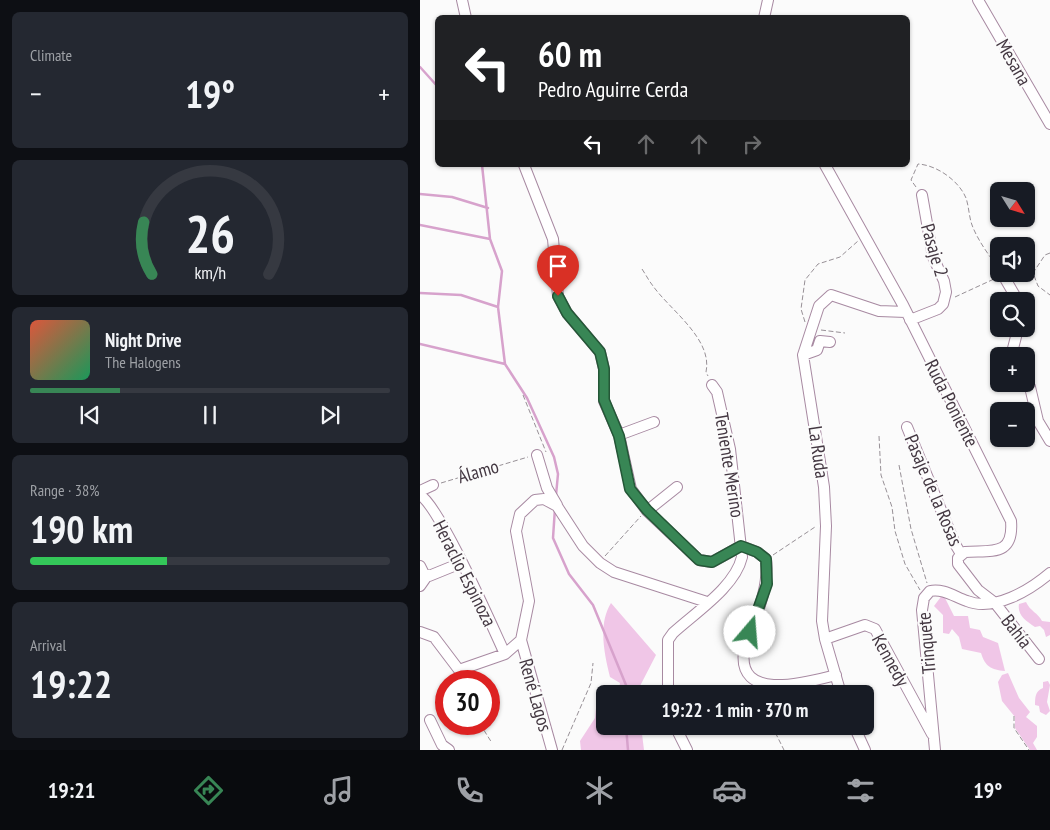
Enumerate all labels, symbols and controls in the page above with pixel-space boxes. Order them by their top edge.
text: 60 m [538,31,602,77]
street label: Mesana [991,34,1037,90]
icon: left [455,35,520,100]
text: Climate [30,45,72,65]
text: 19° [185,69,235,118]
text: − [30,75,42,112]
text: + [378,75,390,112]
text: Pedro Aguirre Cerda [538,75,688,103]
icon: left [579,130,607,158]
icon: ahead [632,130,660,158]
icon: ahead [685,130,713,158]
icon: right [738,130,766,158]
north arrow [990,182,1035,228]
map controls [990,182,1035,447]
text: 26 [185,200,235,267]
street label: Pasaje 2 [916,221,954,279]
button: sound [990,237,1035,282]
pin [537,245,579,296]
icon: arrive [544,252,572,280]
text: km/h [194,261,226,284]
button: search [990,292,1035,337]
text: Night Drive [105,328,182,352]
button: + [990,347,1035,392]
text: The Halogens [105,352,181,372]
street label: Ruda Poniente [920,355,984,451]
icon: previous [76,401,104,429]
icon: pause [196,401,224,429]
icon: next [316,401,344,429]
button: − [990,402,1035,447]
street label: Teniente Merino [710,411,750,519]
street label: La Ruda [803,424,835,480]
street label: Pasaje de la Rosas [900,431,968,549]
street label: Álamo [455,454,501,488]
text: Range · 38% [30,480,99,500]
text: 190 km [30,504,133,553]
street label: Heraclio Espinoza [428,516,502,630]
position arrow [723,605,775,657]
street label: Bahía [996,609,1038,653]
street label: Trinquete [911,611,941,675]
street label: Kennedy [867,630,916,691]
text: Arrival [30,635,66,655]
street label: René Lagos [514,656,558,734]
text: 19:22 [30,659,112,708]
speed limit sign: 30 [435,670,500,735]
text: 19:22 · 1 min · 370 m [662,698,808,722]
icon: directions [191,773,226,808]
icon: music [321,773,356,808]
icon: phone [452,773,487,808]
icon: climate [582,773,617,808]
icon: car [712,773,747,808]
icon: filters [843,773,878,808]
text: 19:21 [48,776,95,804]
text: 19° [973,776,1002,804]

